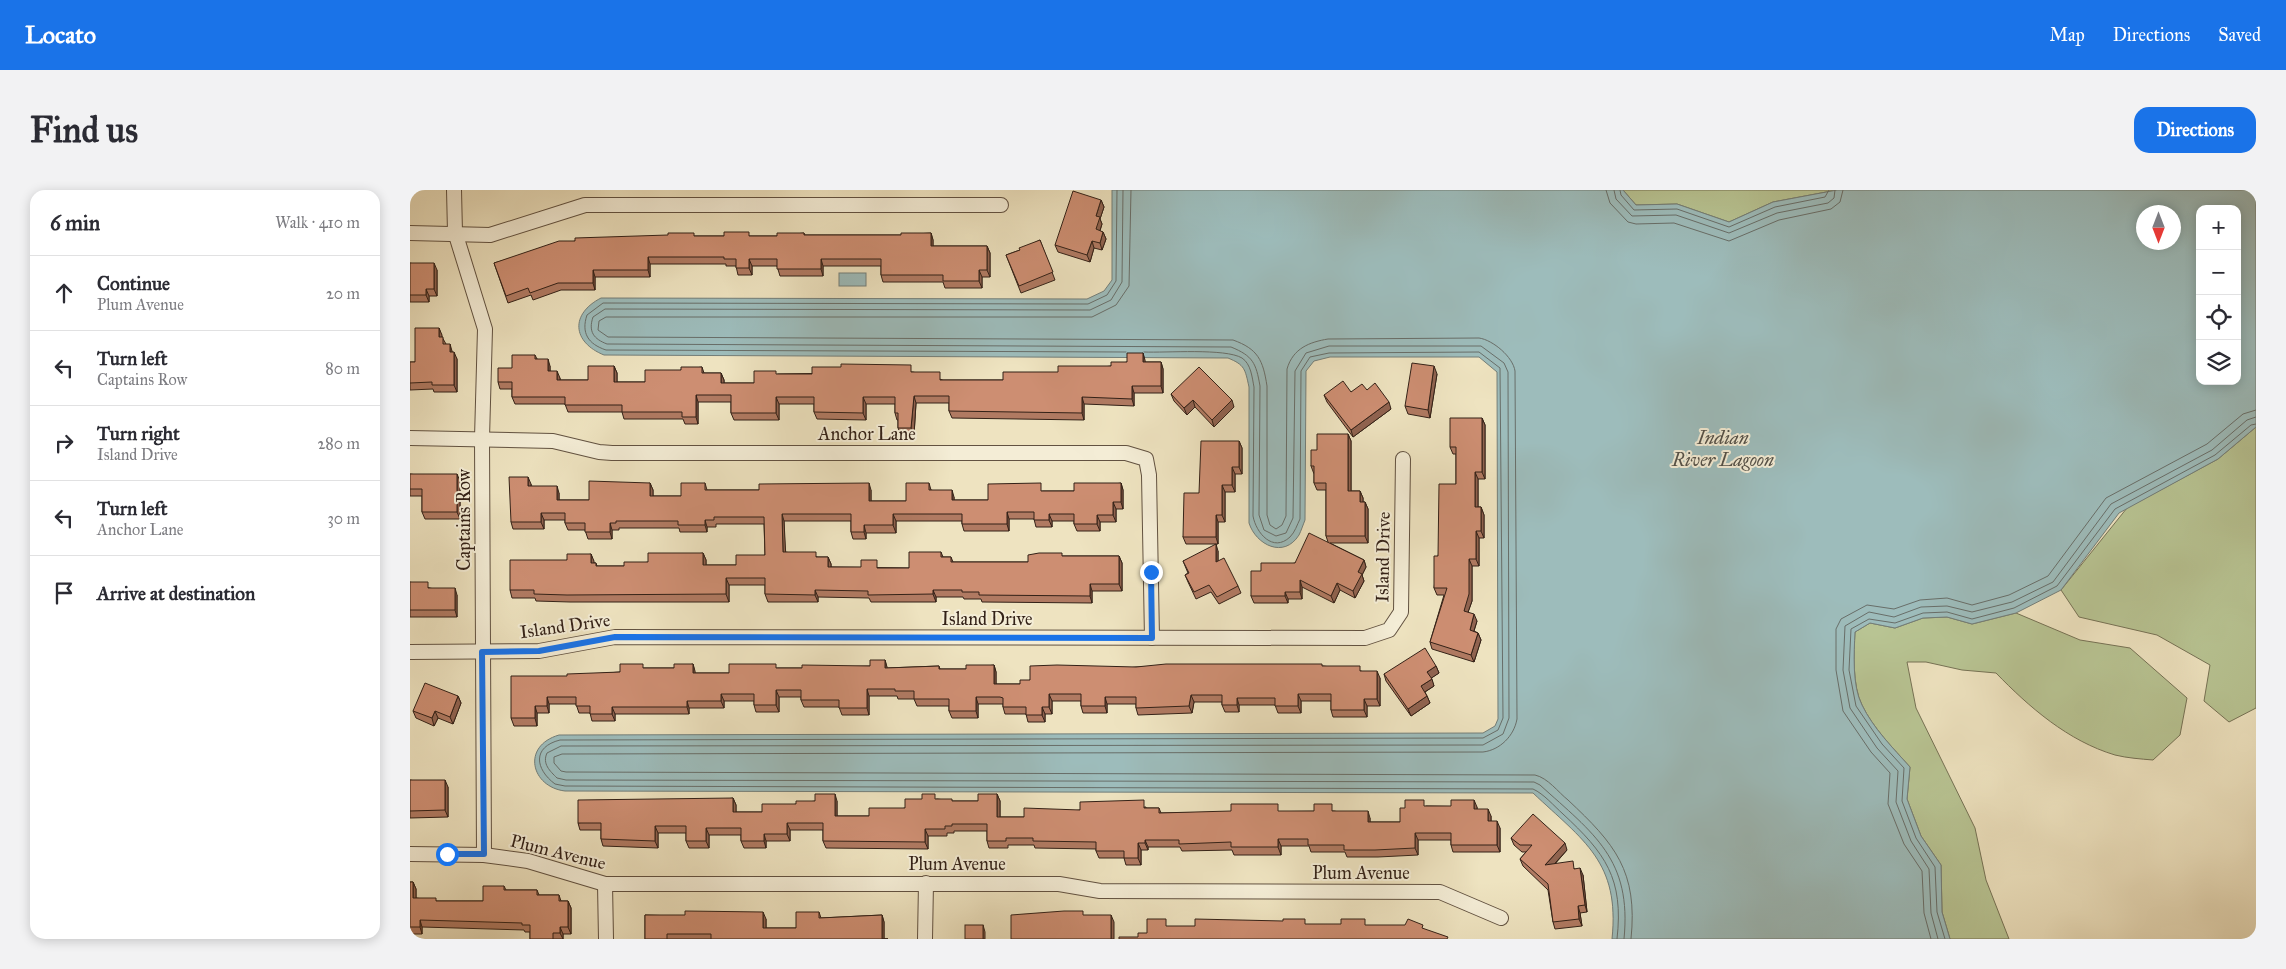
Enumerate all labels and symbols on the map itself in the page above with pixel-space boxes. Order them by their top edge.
north arrow [2136,205,2181,250]
street label: Anchor Lane [817,423,916,445]
water label: Indian River Lagoon [1671,426,1774,471]
street label: Captains Row [453,469,475,571]
street label: Island Drive [1371,511,1395,603]
route end [1140,561,1163,584]
street label: Island Drive [942,608,1032,630]
street label: Island Drive [518,609,612,643]
street label: Plum Avenue [508,830,608,874]
route start [436,843,459,866]
street label: Plum Avenue [908,853,1006,875]
street label: Plum Avenue [1312,862,1410,884]

